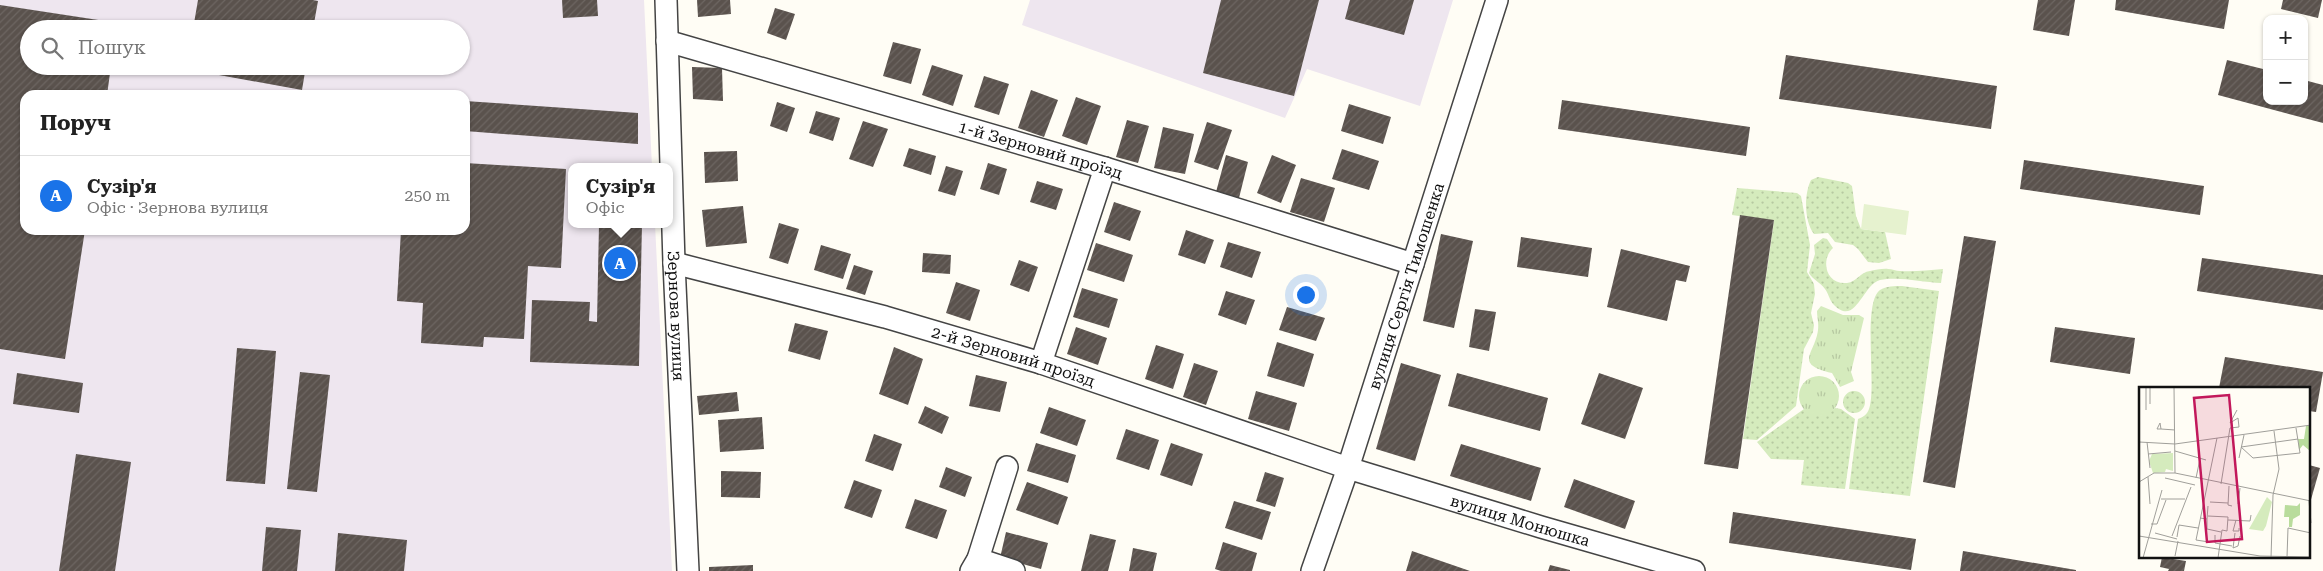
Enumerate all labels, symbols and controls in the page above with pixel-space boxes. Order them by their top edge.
map controls [2263,15,2308,105]
button: + [2263,15,2308,60]
search box [20,20,470,75]
icon: search [38,34,66,62]
text: Пошук [78,36,146,59]
button: − [2263,60,2308,105]
text: Поруч [40,111,111,135]
street label: 1-й Зерновий проїзд [956,117,1125,182]
popup [568,163,673,228]
text: Сузір'я [87,175,156,198]
text: Сузір'я [586,175,655,198]
street label: вулиця Сергія Тимошенка [1364,180,1448,392]
text: A [50,186,62,205]
text: 250 m [404,186,450,205]
text: Офіс · Зернова вулиця [87,198,268,217]
text: Офіс [586,198,625,217]
pin: A [604,244,636,282]
street label: Зернова вулиця [664,250,689,381]
your location [1293,282,1319,308]
street label: 2-й Зерновий проїзд [930,322,1098,390]
inset map [2139,387,2310,558]
street label: вулиця Монюшка [1448,490,1593,550]

